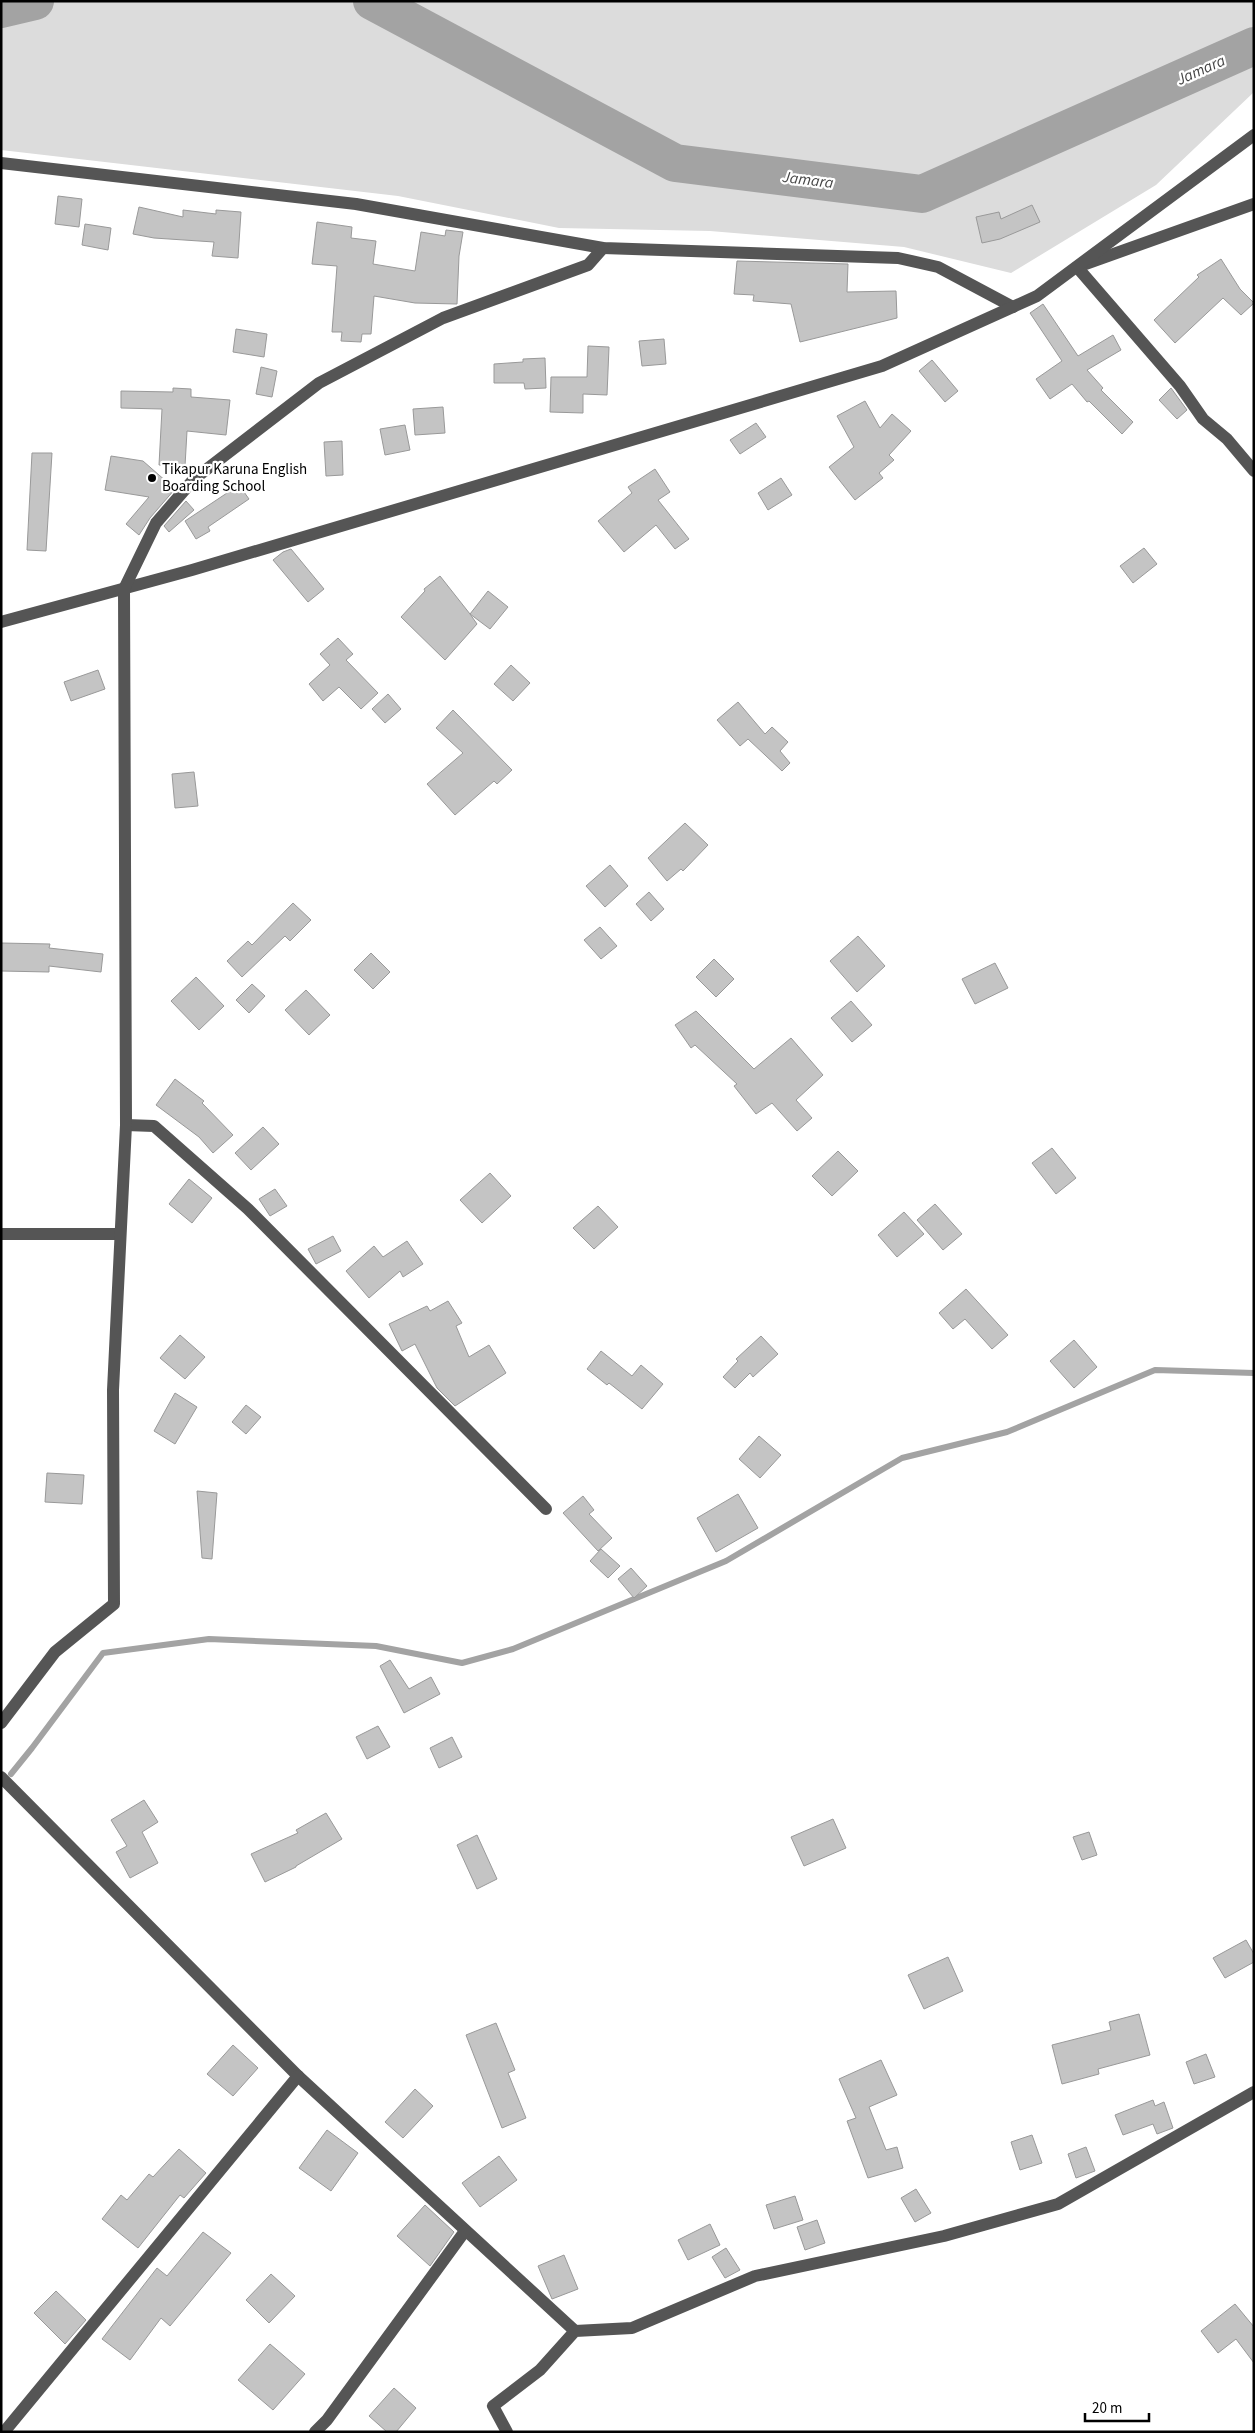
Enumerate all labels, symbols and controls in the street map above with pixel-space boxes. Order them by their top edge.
water label: Jamara [1172,49,1229,91]
water label: Jamara [780,166,835,194]
place label: Tikapur Karuna English Boarding School [162,459,307,497]
marker: Tikapur Karuna English Boarding School [146,472,158,484]
scale bar [1085,2390,1149,2422]
text: 20 m [1092,2398,1122,2419]

